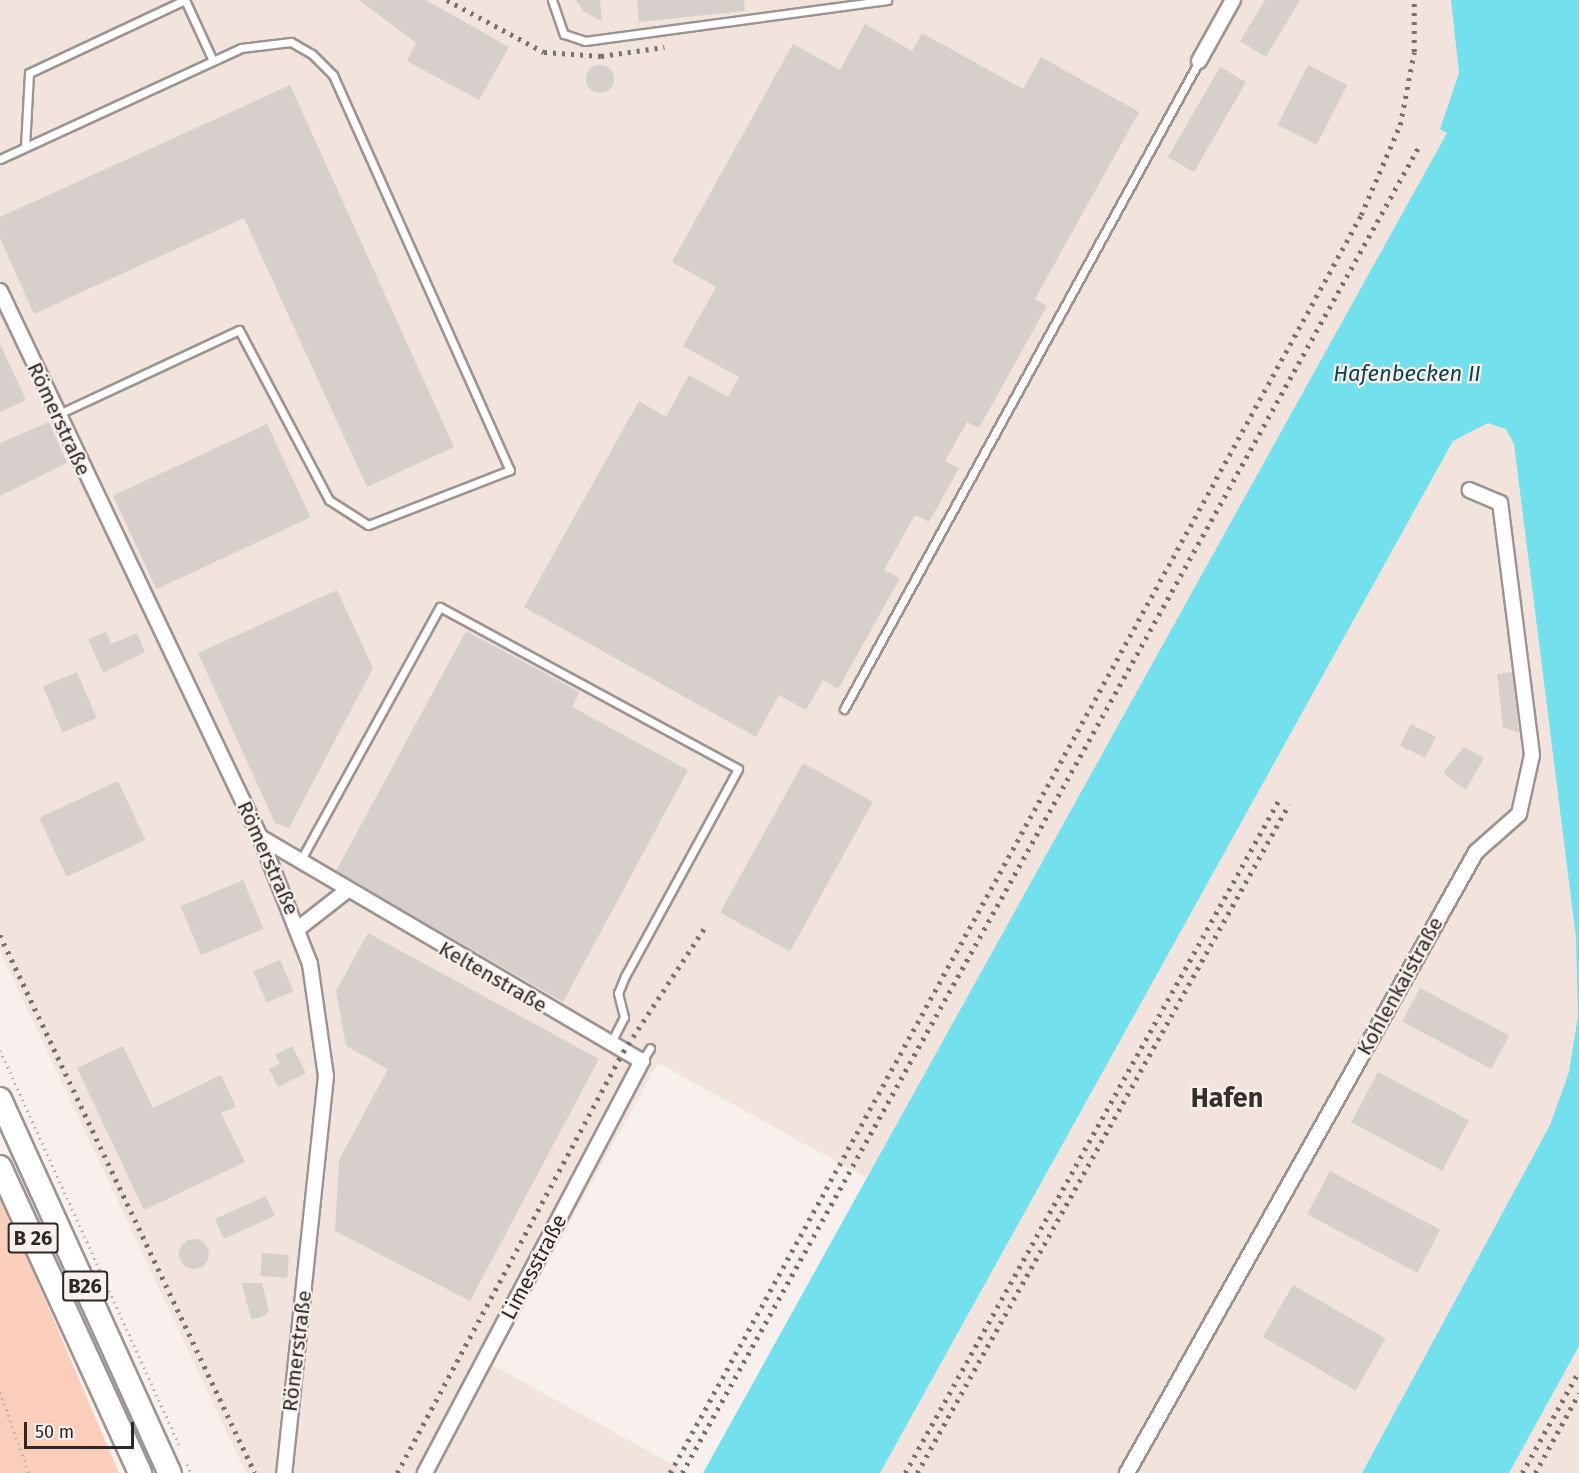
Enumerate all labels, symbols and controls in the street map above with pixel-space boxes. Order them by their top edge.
street label: Römerstraße [22,358,96,480]
water label: Hafenbecken II [1333,361,1481,387]
street label: Römerstraße [232,797,304,919]
street label: Kohlenkaistraße [1352,912,1448,1060]
street label: Keltenstraße [434,936,552,1018]
district label: Hafen [1191,1083,1263,1115]
street label: Limesstraße [496,1210,572,1324]
road number: B 26 [8,1221,58,1255]
road number: B26 [61,1269,109,1303]
street label: Römerstraße [277,1289,317,1413]
scale bar [27,1410,136,1448]
text: 50 m [35,1421,74,1443]

